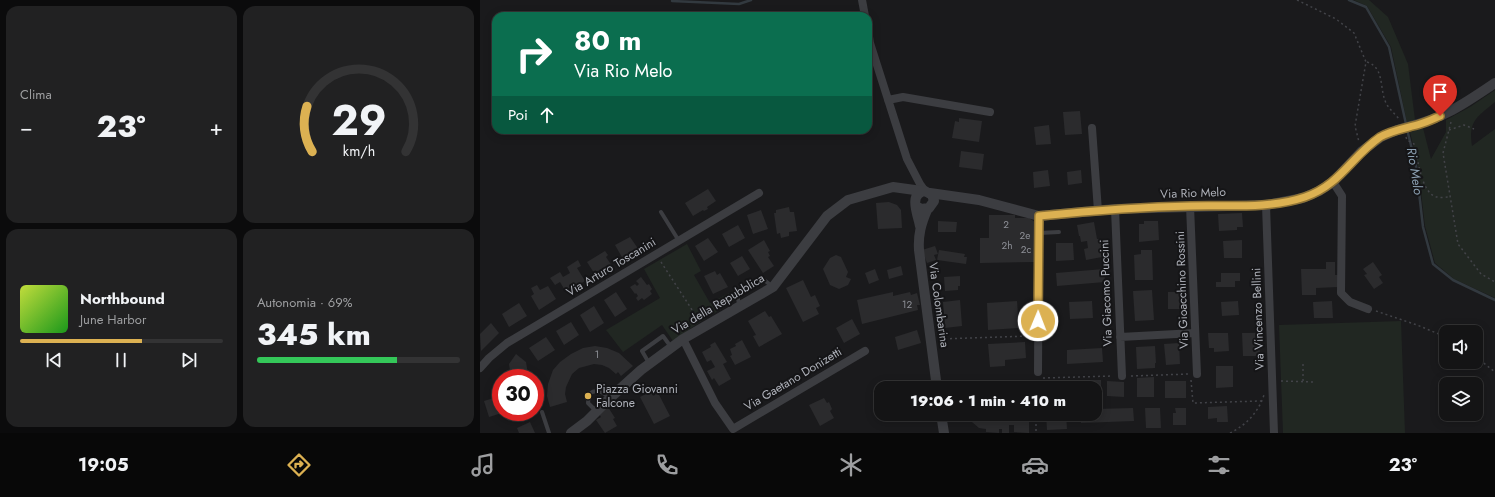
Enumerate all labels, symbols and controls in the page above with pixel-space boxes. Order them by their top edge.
text: 80 m [574,20,641,61]
icon: right [508,28,560,80]
text: Via Rio Melo [574,58,672,84]
pin [1423,75,1457,116]
icon: arrive [1429,81,1451,103]
text: Clima [20,85,52,104]
text: 29 [331,90,386,151]
text: Poi [508,104,528,126]
icon: ahead [536,104,558,126]
text: 23° [97,105,146,148]
text: − [20,111,33,143]
text: + [209,111,223,143]
text: km/h [342,141,375,161]
water label: Rio Melo [1402,146,1428,196]
street label: Via Rio Melo [1160,183,1227,203]
house number: 2 [1003,217,1009,232]
house number: 2e [1020,228,1030,243]
street label: Via Gioacchino Rossini [1171,231,1193,349]
street label: Via Arturo Toscanini [563,233,659,301]
house number: 2h [1002,238,1012,253]
street label: Via Giacomo Puccini [1095,239,1117,347]
house number: 2c [1021,242,1031,257]
street label: Via Colombarina [924,261,954,349]
street label: Via Vincenzo Bellini [1247,268,1269,370]
street label: Via della Repubblica [668,269,768,339]
text: Northbound [80,288,165,310]
text: Autonomia · 69% [257,293,353,312]
house number: 12 [902,297,912,312]
position arrow [1017,300,1059,342]
text: June Harbor [80,310,146,329]
text: 345 km [257,313,371,356]
map controls [1439,325,1483,421]
button: sound [1439,325,1483,369]
street label: Via Gaetano Donizetti [741,343,845,415]
house number: 1 [595,347,599,362]
icon: previous [43,349,65,371]
icon: pause [110,349,132,371]
icon: next [178,349,200,371]
speed limit sign: 30 [492,369,544,421]
button: layers [1439,377,1483,421]
place label: Piazza Giovanni Falcone [596,380,678,412]
text: 19:06 · 1 min · 410 m [910,390,1066,412]
marker: Piazza Giovanni Falcone [583,391,593,401]
icon: directions [285,451,313,479]
icon: music [469,451,497,479]
icon: phone [653,451,681,479]
icon: climate [837,451,865,479]
icon: car [1021,451,1049,479]
icon: filters [1205,451,1233,479]
text: 19:05 [78,452,129,478]
text: 23° [1389,452,1417,478]

